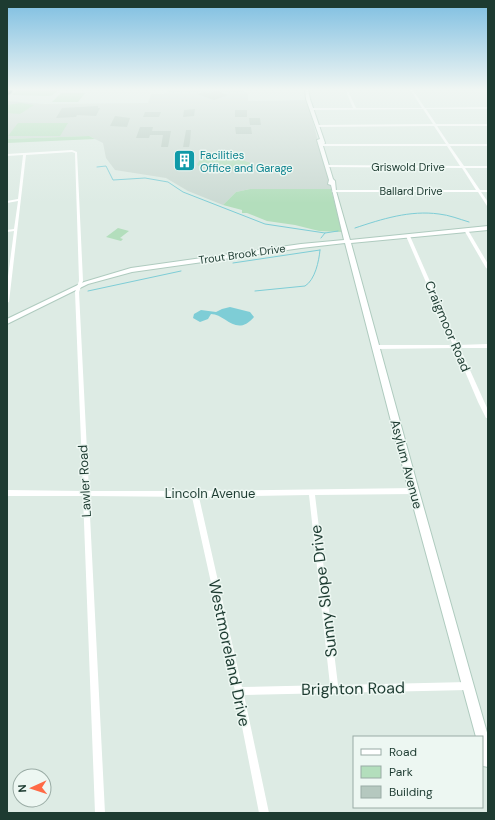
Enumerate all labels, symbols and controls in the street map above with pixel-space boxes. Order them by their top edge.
building icon: Facilities Office and Garage [171,148,197,174]
place label: Facilities Office and Garage [200,148,293,175]
street label: Griswold Drive [371,160,445,174]
street label: Ballard Drive [379,184,443,198]
street label: Trout Brook Drive [198,241,286,267]
street label: Craigmoor Road [421,278,474,374]
street label: Asylum Avenue [386,418,427,511]
street label: Lawler Road [74,444,95,518]
street label: Lincoln Avenue [165,485,255,502]
street label: Sunny Slope Drive [305,524,342,658]
street label: Westmoreland Drive [204,578,255,729]
street label: Brighton Road [301,677,405,700]
legend [353,736,483,808]
text: Road [389,744,417,760]
text: Park [389,764,413,780]
north arrow [12,768,52,808]
text: N [15,784,29,793]
text: Building [389,784,433,800]

